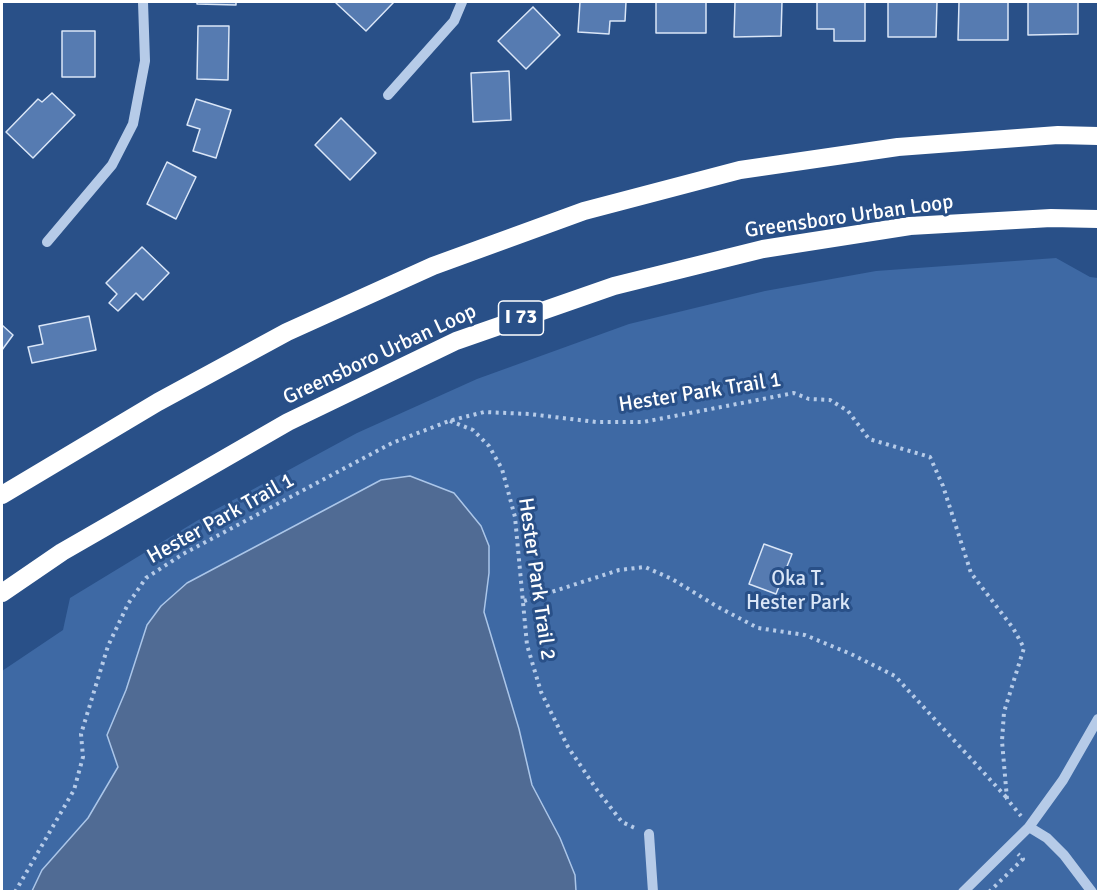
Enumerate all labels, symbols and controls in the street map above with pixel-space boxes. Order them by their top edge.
street label: Greensboro Urban Loop [743,190,955,244]
street label: Greensboro Urban Loop [279,299,481,411]
road number: I 73 [498,301,544,335]
street label: Hester Park Trail 1 [617,368,783,418]
street label: Hester Park Trail 1 [143,468,299,570]
street label: Hester Park Trail 2 [512,496,560,662]
park label: Oka T. Hester Park [746,566,850,616]

